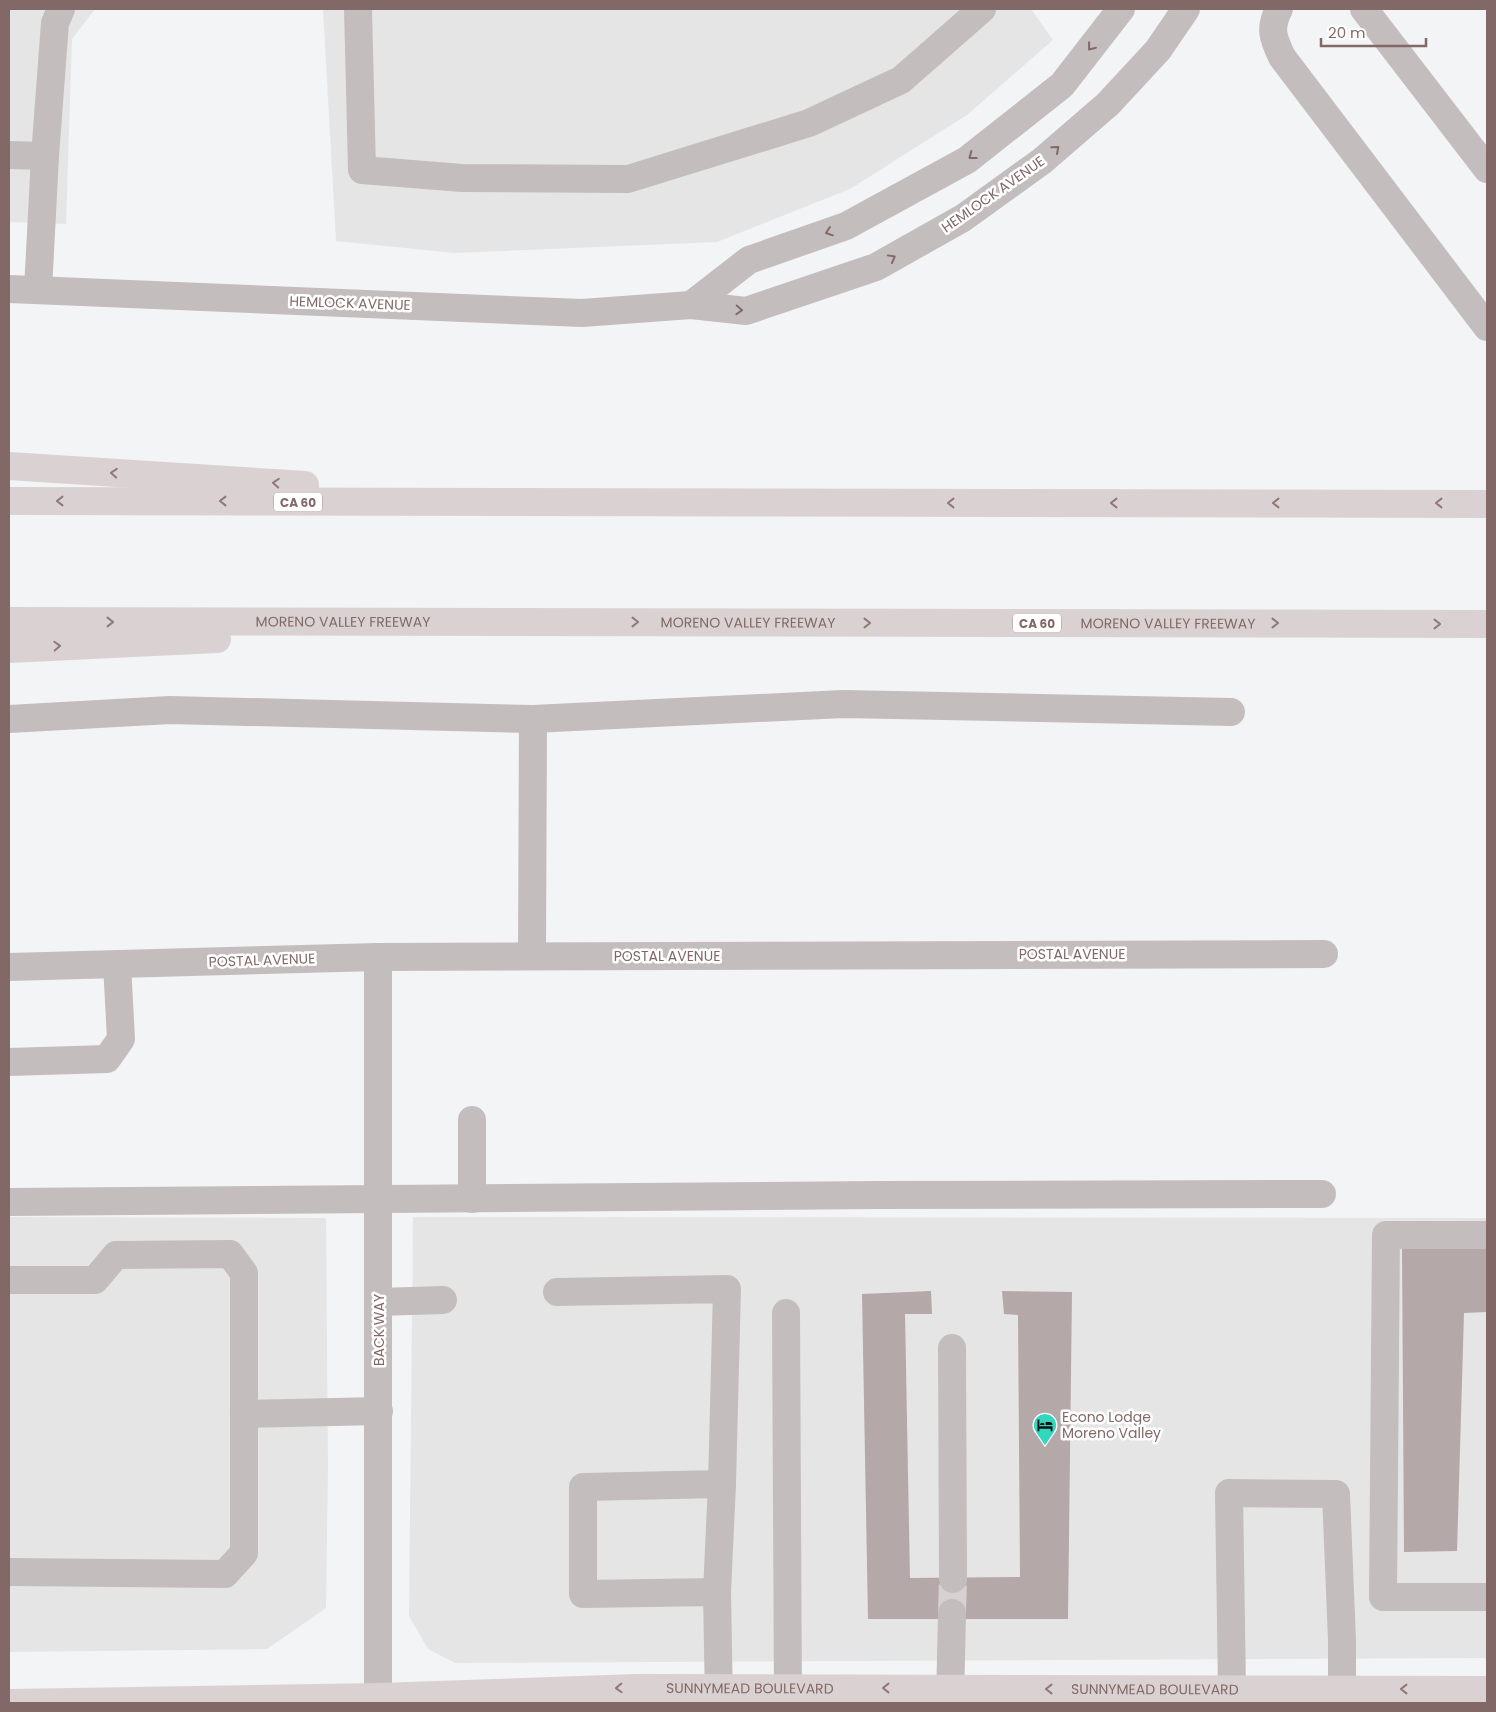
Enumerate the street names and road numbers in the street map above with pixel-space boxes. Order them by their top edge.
street label: HEMLOCK AVENUE [938,151,1048,237]
street label: HEMLOCK AVENUE [289,291,411,315]
road number: CA 60 [274,492,322,512]
street label: MORENO VALLEY FREEWAY [256,612,430,632]
street label: MORENO VALLEY FREEWAY [661,612,835,633]
street label: MORENO VALLEY FREEWAY [1081,613,1255,634]
road number: CA 60 [1013,614,1061,632]
street label: POSTAL AVENUE [1019,944,1125,964]
street label: POSTAL AVENUE [614,946,720,966]
street label: POSTAL AVENUE [208,948,316,972]
street label: BACK WAY [369,1294,389,1366]
street label: SUNNYMEAD BOULEVARD [666,1678,834,1698]
street label: SUNNYMEAD BOULEVARD [1071,1679,1239,1699]

